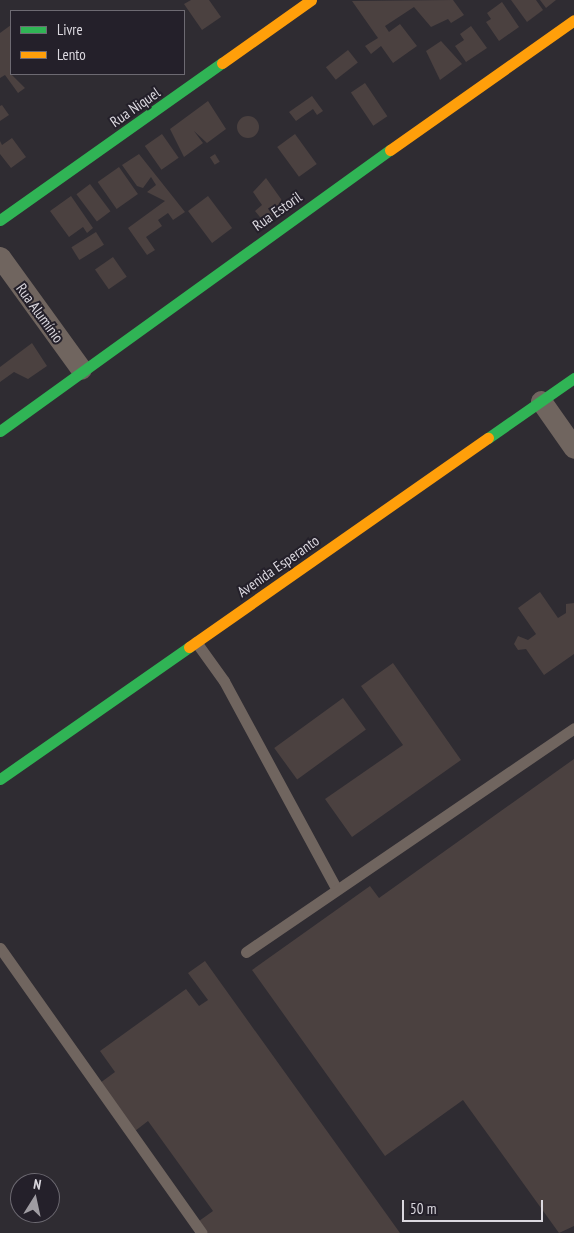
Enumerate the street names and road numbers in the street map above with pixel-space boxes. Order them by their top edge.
street label: Rua Niquel [107,83,163,131]
street label: Rua Estoril [249,188,305,234]
street label: Rua Alumínio [12,280,68,346]
street label: Avenida Esperanto [234,531,322,601]

